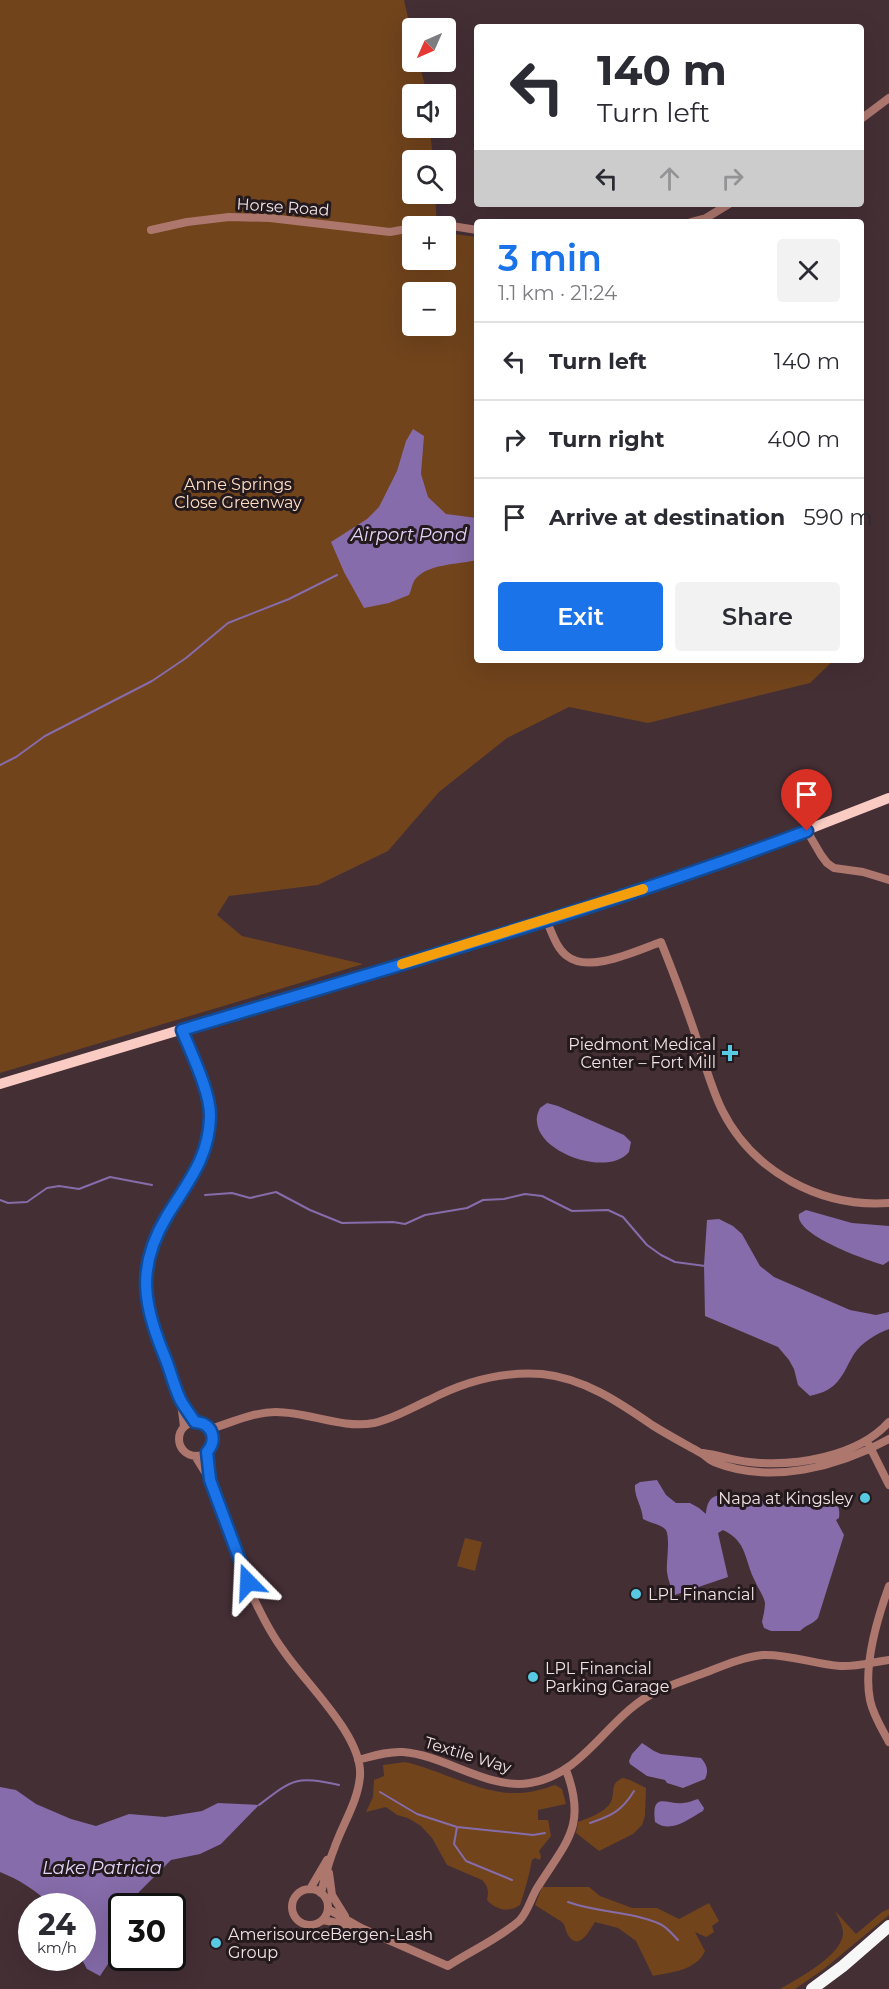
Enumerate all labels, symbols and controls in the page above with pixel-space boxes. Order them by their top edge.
north arrow [402,18,456,72]
map controls [402,18,456,336]
text: 140 m [597,44,727,96]
icon: left [498,48,576,126]
button: sound [402,84,456,138]
text: Turn left [597,96,710,129]
button: search [402,150,456,204]
icon: left [590,162,623,195]
icon: ahead [653,162,686,195]
icon: right [716,162,749,195]
street label: Horse Road [236,194,330,220]
button: + [402,216,456,270]
text: 3 min [498,236,602,280]
button: close [777,239,840,302]
text: 1.1 km · 21:24 [498,281,617,305]
button: − [402,282,456,336]
icon: left [498,345,531,378]
text: Turn left [549,348,647,375]
text: 140 m [774,348,840,375]
icon: right [498,423,531,456]
text: Turn right [549,426,664,453]
text: 400 m [767,426,840,453]
park label: Anne Springs Close Greenway [174,475,302,512]
icon: arrive [498,501,531,534]
text: Arrive at destination [549,504,785,531]
text: 590 m [803,504,873,531]
water label: Airport Pond [350,524,468,546]
button: Exit [498,582,663,651]
button: Share [675,582,840,651]
pin [781,769,832,831]
icon: arrive [790,778,823,811]
place label: Piedmont Medical Center – Fort Mill [568,1035,716,1072]
marker: Piedmont Medical Center – Fort Mill [721,1044,739,1062]
place label: Napa at Kingsley [718,1489,853,1508]
marker: Napa at Kingsley [858,1491,872,1505]
position arrow [216,1550,280,1614]
place label: LPL Financial [648,1585,755,1604]
marker: LPL Financial [629,1587,643,1601]
place label: LPL Financial Parking Garage [545,1659,669,1696]
marker: LPL Financial Parking Garage [526,1670,540,1684]
street label: Textile Way [422,1733,514,1777]
water label: Lake Patricia [42,1857,162,1879]
speed limit sign: 30 [108,1893,186,1971]
text: 24 [38,1906,76,1943]
place label: AmerisourceBergen-Lash Group [228,1925,433,1962]
marker: AmerisourceBergen-Lash Group [209,1936,223,1950]
text: km/h [37,1938,77,1957]

